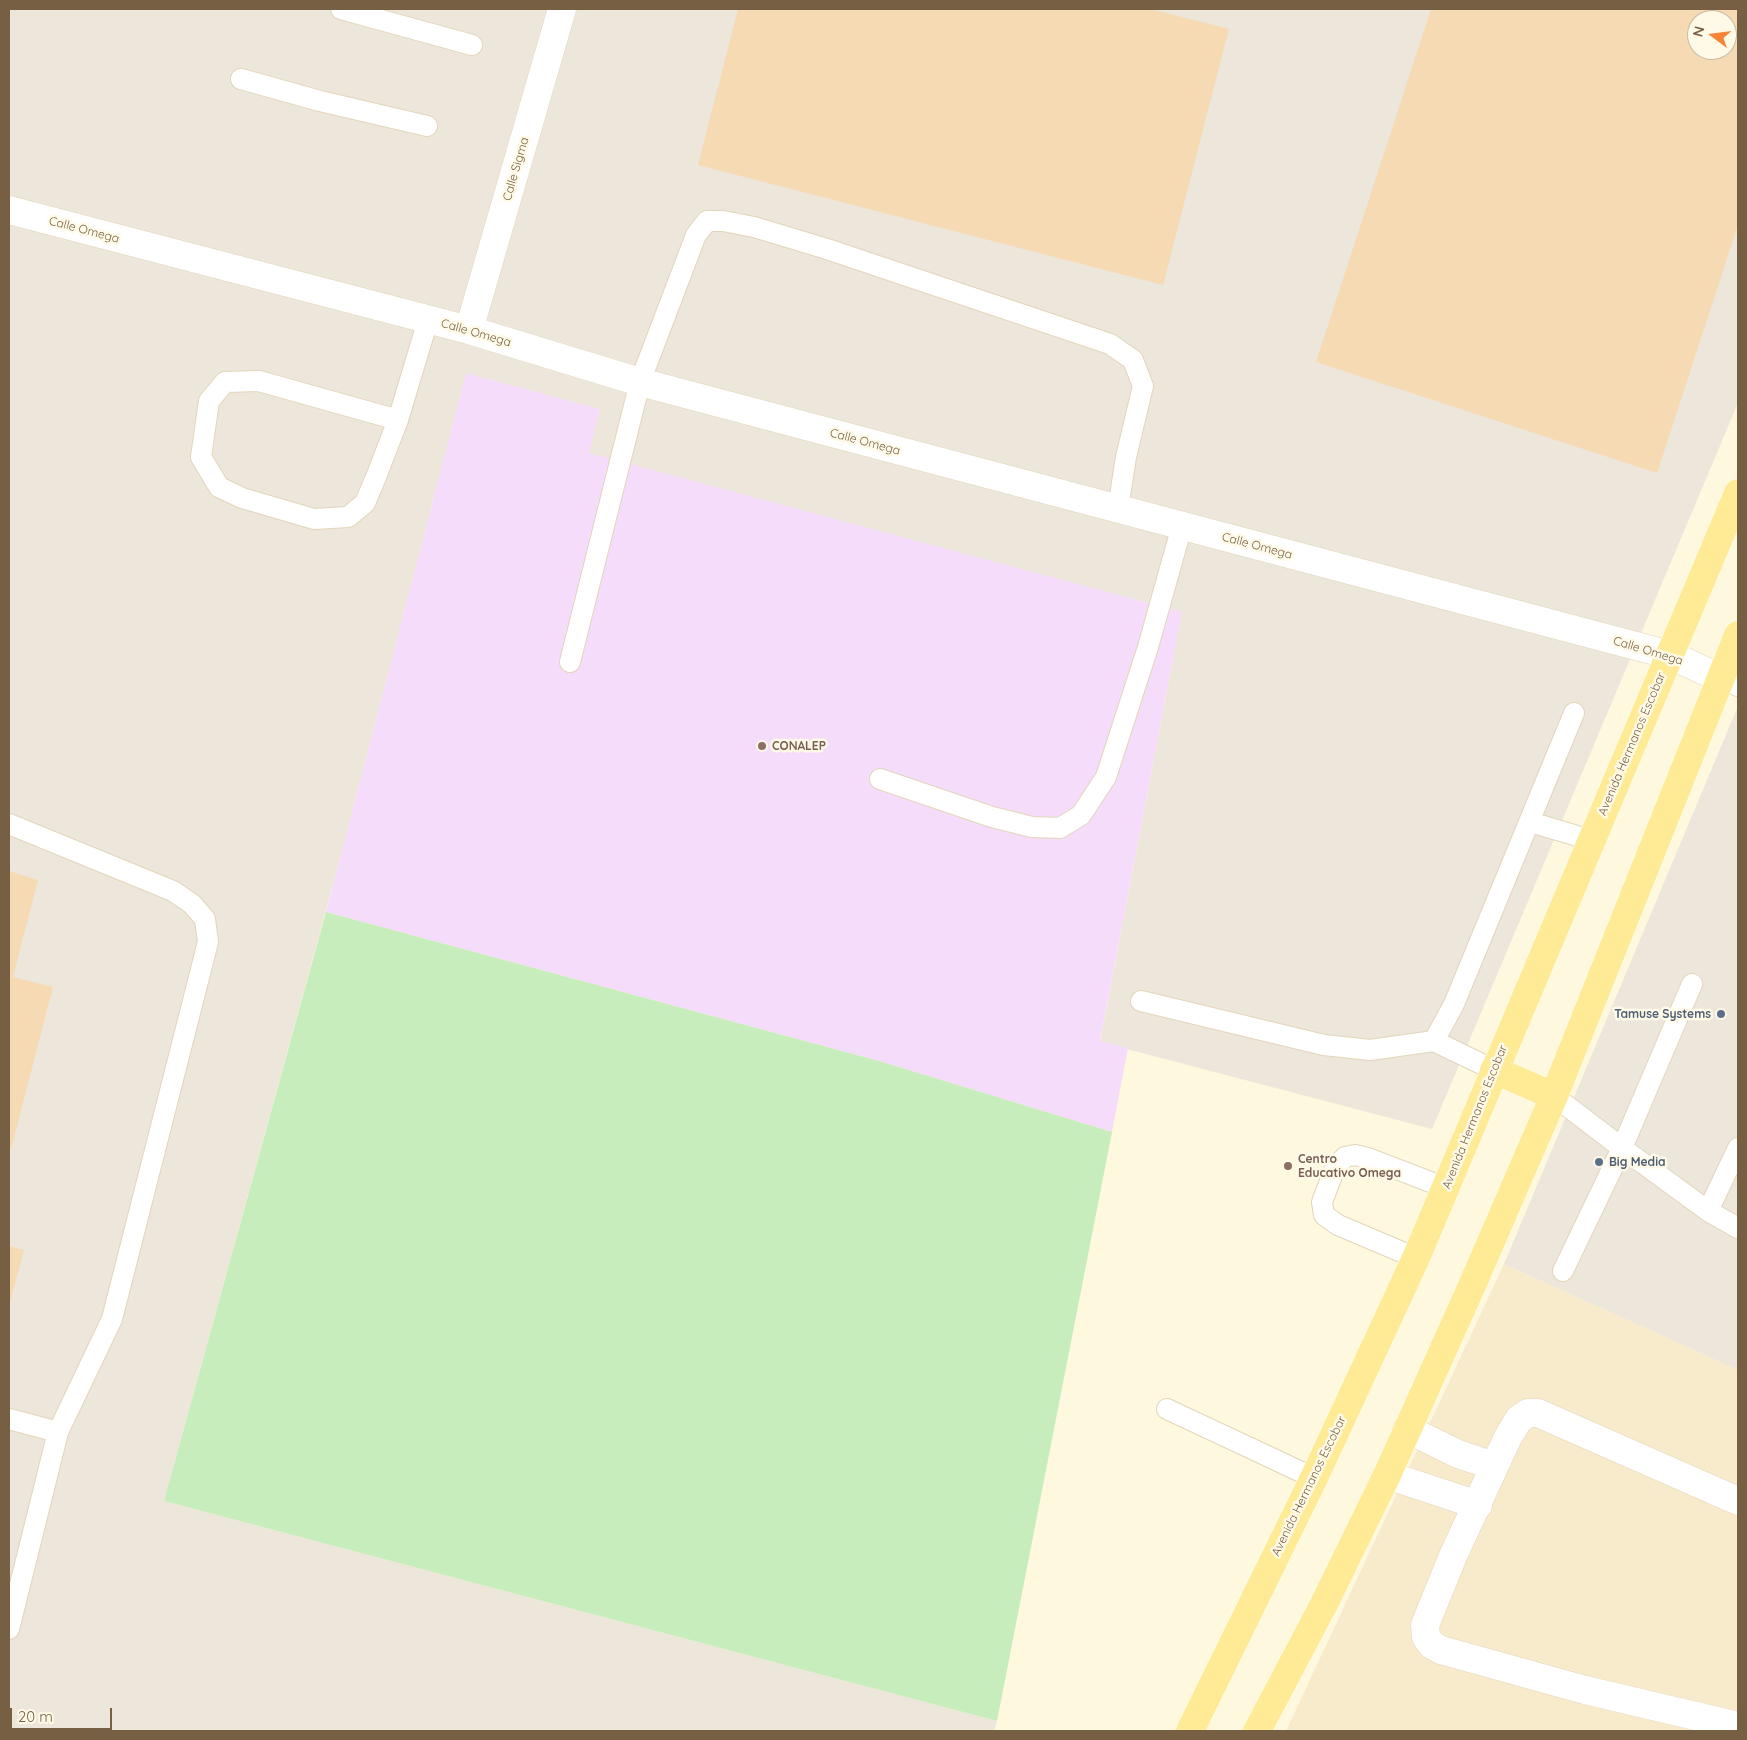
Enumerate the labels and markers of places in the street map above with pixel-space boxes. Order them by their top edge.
place label: CONALEP [772,739,826,753]
marker: CONALEP [756,740,768,752]
place label: Tamuse Systems [1614,1007,1711,1021]
marker: Tamuse Systems [1715,1008,1727,1020]
place label: Centro Educativo Omega [1298,1152,1401,1180]
place label: Big Media [1609,1155,1666,1169]
marker: Big Media [1593,1156,1605,1168]
marker: Centro Educativo Omega [1282,1160,1294,1172]

